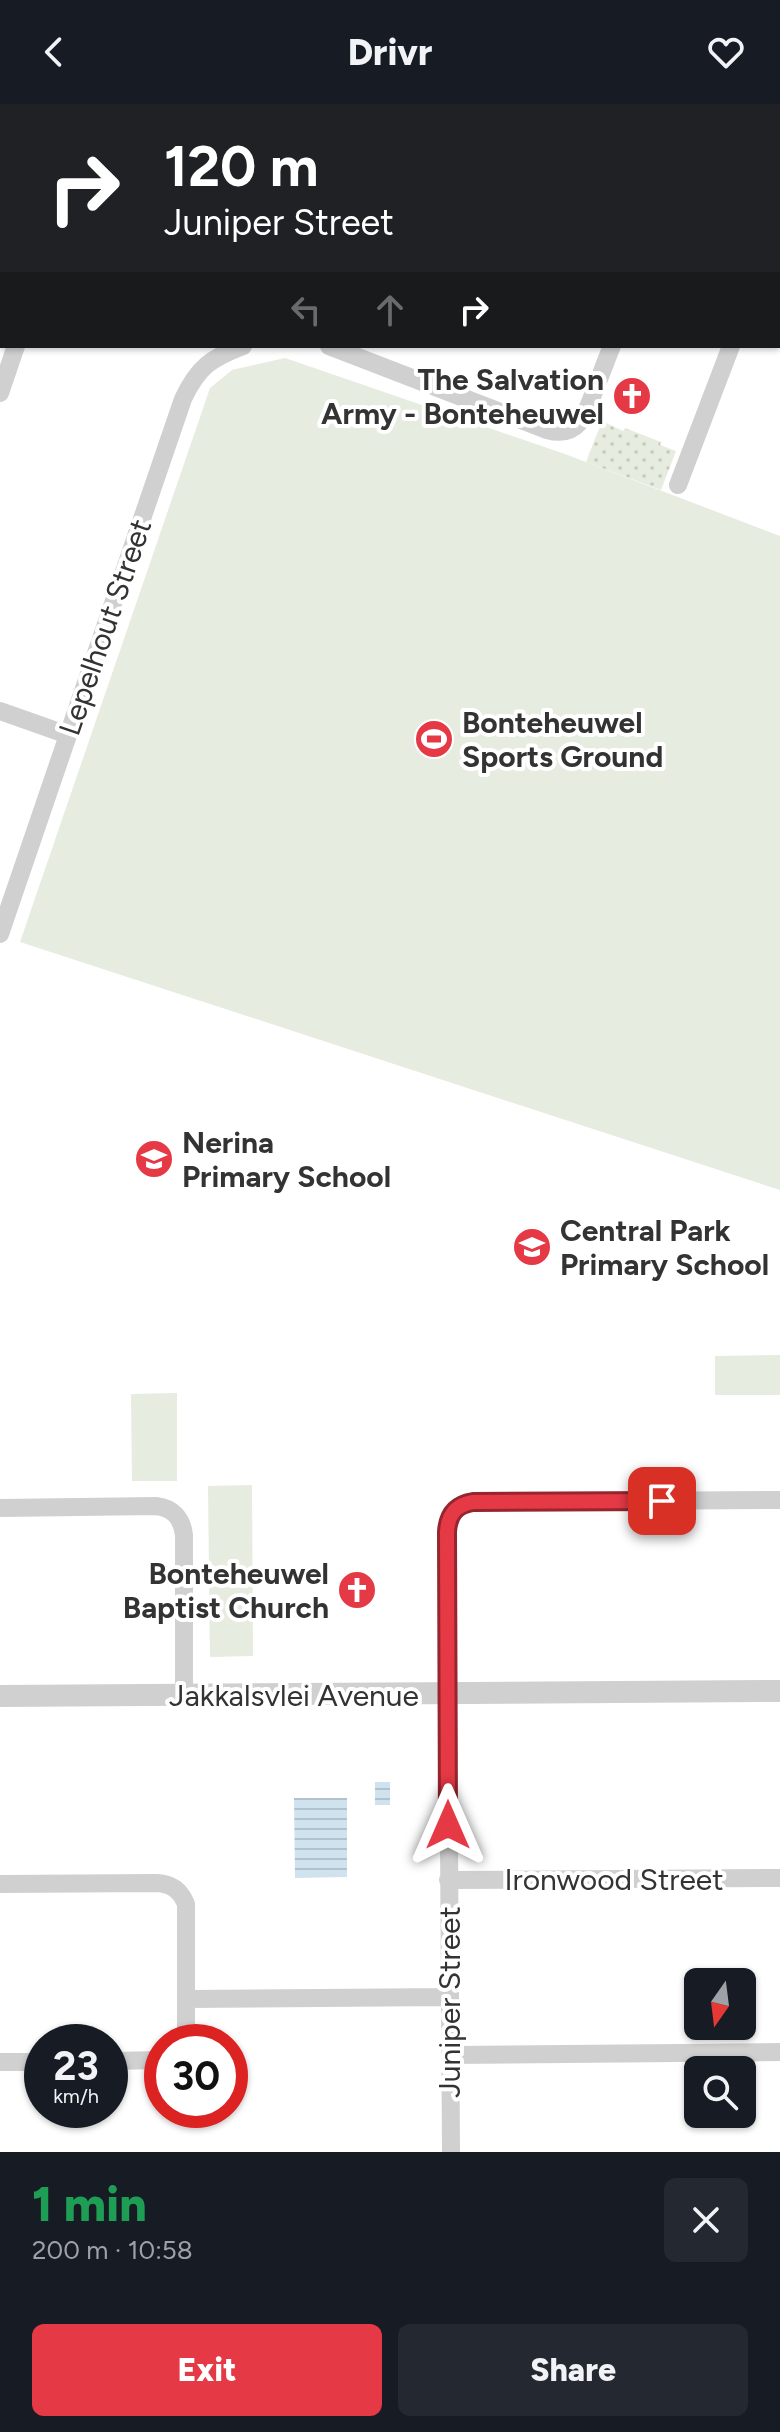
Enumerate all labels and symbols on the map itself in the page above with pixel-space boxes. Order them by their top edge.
place label: The Salvation Army - Bonteheuwel [321,361,604,432]
church icon: The Salvation Army - Bonteheuwel [611,375,653,417]
street label: Lepelhout Street [51,514,159,740]
place label: Bonteheuwel Sports Ground [462,704,663,775]
sports icon: Bonteheuwel Sports Ground [413,718,455,760]
place label: Nerina Primary School [182,1124,391,1195]
school or university icon: Nerina Primary School [133,1138,175,1180]
place label: Central Park Primary School [560,1212,769,1283]
school or university icon: Central Park Primary School [511,1226,553,1268]
pin [628,1467,696,1535]
place label: Bonteheuwel Baptist Church [123,1555,329,1626]
church icon: Bonteheuwel Baptist Church [336,1569,378,1611]
street label: Jakkalsvlei Avenue [169,1677,419,1714]
position arrow [406,1783,490,1867]
street label: Ironwood Street [504,1861,724,1898]
street label: Juniper Street [431,1906,468,2098]
north arrow [684,1968,756,2040]
speed limit sign: 30 [144,2024,248,2128]

